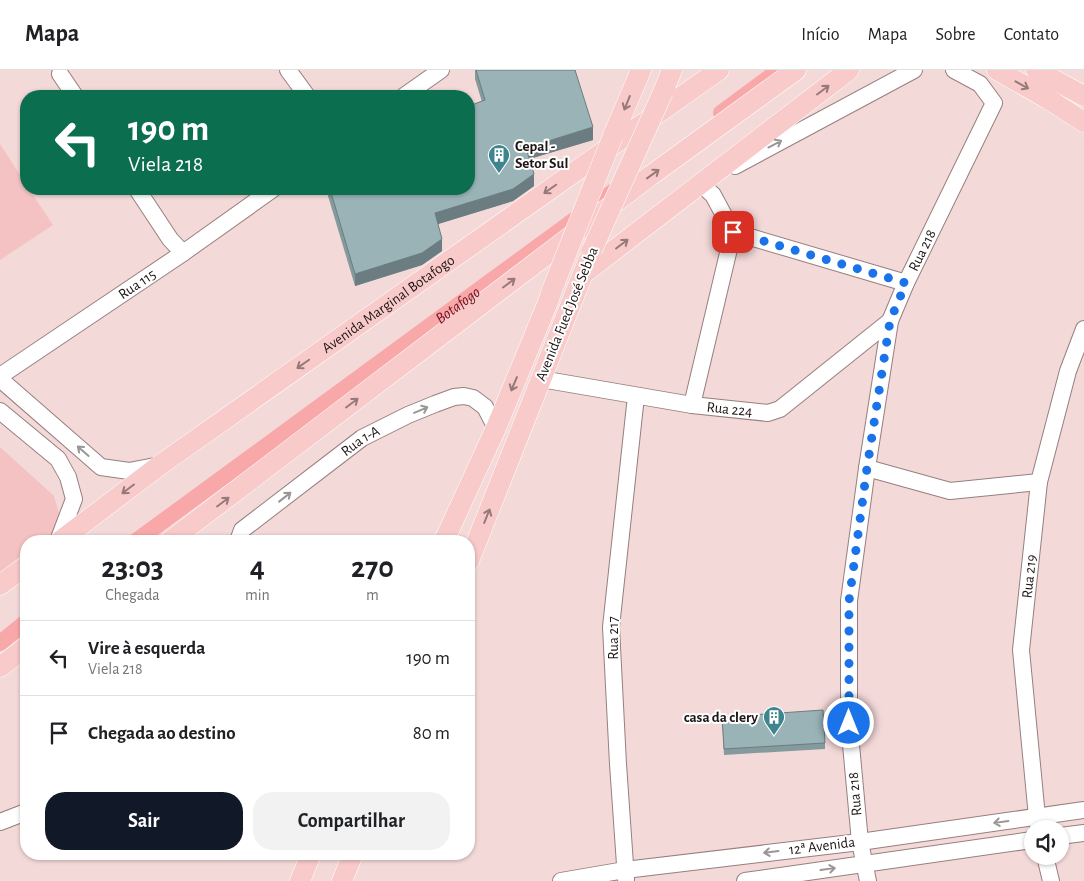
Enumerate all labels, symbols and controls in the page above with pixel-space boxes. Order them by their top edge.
text: Mapa [25,22,79,46]
text: Início [801,26,840,44]
text: Mapa [868,26,908,44]
text: Sobre [936,26,976,44]
text: Contato [1004,26,1059,44]
one-way arrow [1015,80,1029,90]
one-way arrow [816,85,829,96]
one-way arrow [622,95,631,110]
icon: left [45,110,110,175]
text: 190 m [128,112,209,147]
place label: Cepal - Setor Sul [515,139,568,171]
one-way arrow [767,139,781,149]
building icon: Cepal - Setor Sul [487,143,511,174]
text: Viela 218 [128,153,203,175]
one-way arrow [646,169,660,179]
one-way arrow [543,184,557,194]
pin [712,211,754,253]
icon: arrive [719,218,747,246]
street label: Rua 218 [906,227,938,273]
one-way arrow [615,239,629,249]
street label: Avenida Fued José Sebba [533,245,601,383]
street label: Avenida Marginal Botafogo [318,251,458,357]
street label: Rua 115 [115,266,158,302]
one-way arrow [502,278,515,289]
water label: Botafogo [431,283,483,329]
one-way arrow [296,359,310,369]
one-way arrow [509,376,518,391]
one-way arrow [345,398,359,408]
street label: Rua 224 [706,399,753,419]
one-way arrow [413,404,428,414]
street label: Rua 1-A [338,423,382,459]
one-way arrow [76,445,89,457]
one-way arrow [121,484,135,494]
one-way arrow [279,492,292,503]
one-way arrow [216,496,229,507]
one-way arrow [483,509,492,524]
text: 23:03 [101,553,164,583]
text: 4 [250,553,265,583]
text: 270 [351,553,394,583]
street label: Rua 219 [1019,554,1039,599]
text: Chegada [105,587,160,603]
text: min [245,587,270,603]
text: m [366,587,379,603]
street label: Rua 217 [606,616,621,660]
text: Vire à esquerda [88,639,205,658]
icon: left [45,644,73,672]
text: 190 m [406,649,450,668]
text: Viela 218 [88,661,143,677]
position arrow [822,696,874,748]
building icon: casa da clery [762,705,786,736]
place label: casa da clery [684,710,758,725]
icon: arrive [45,719,73,747]
text: Chegada ao destino [88,724,236,743]
text: 80 m [413,724,450,743]
street label: Rua 218 [846,771,864,817]
button: Sair [45,792,243,850]
button: Compartilhar [253,792,450,850]
one-way arrow [993,817,1009,827]
map controls [1024,820,1069,865]
button: sound [1024,820,1069,865]
street label: 12ª Avenida [788,834,856,858]
one-way arrow [763,847,779,857]
one-way arrow [819,864,835,874]

